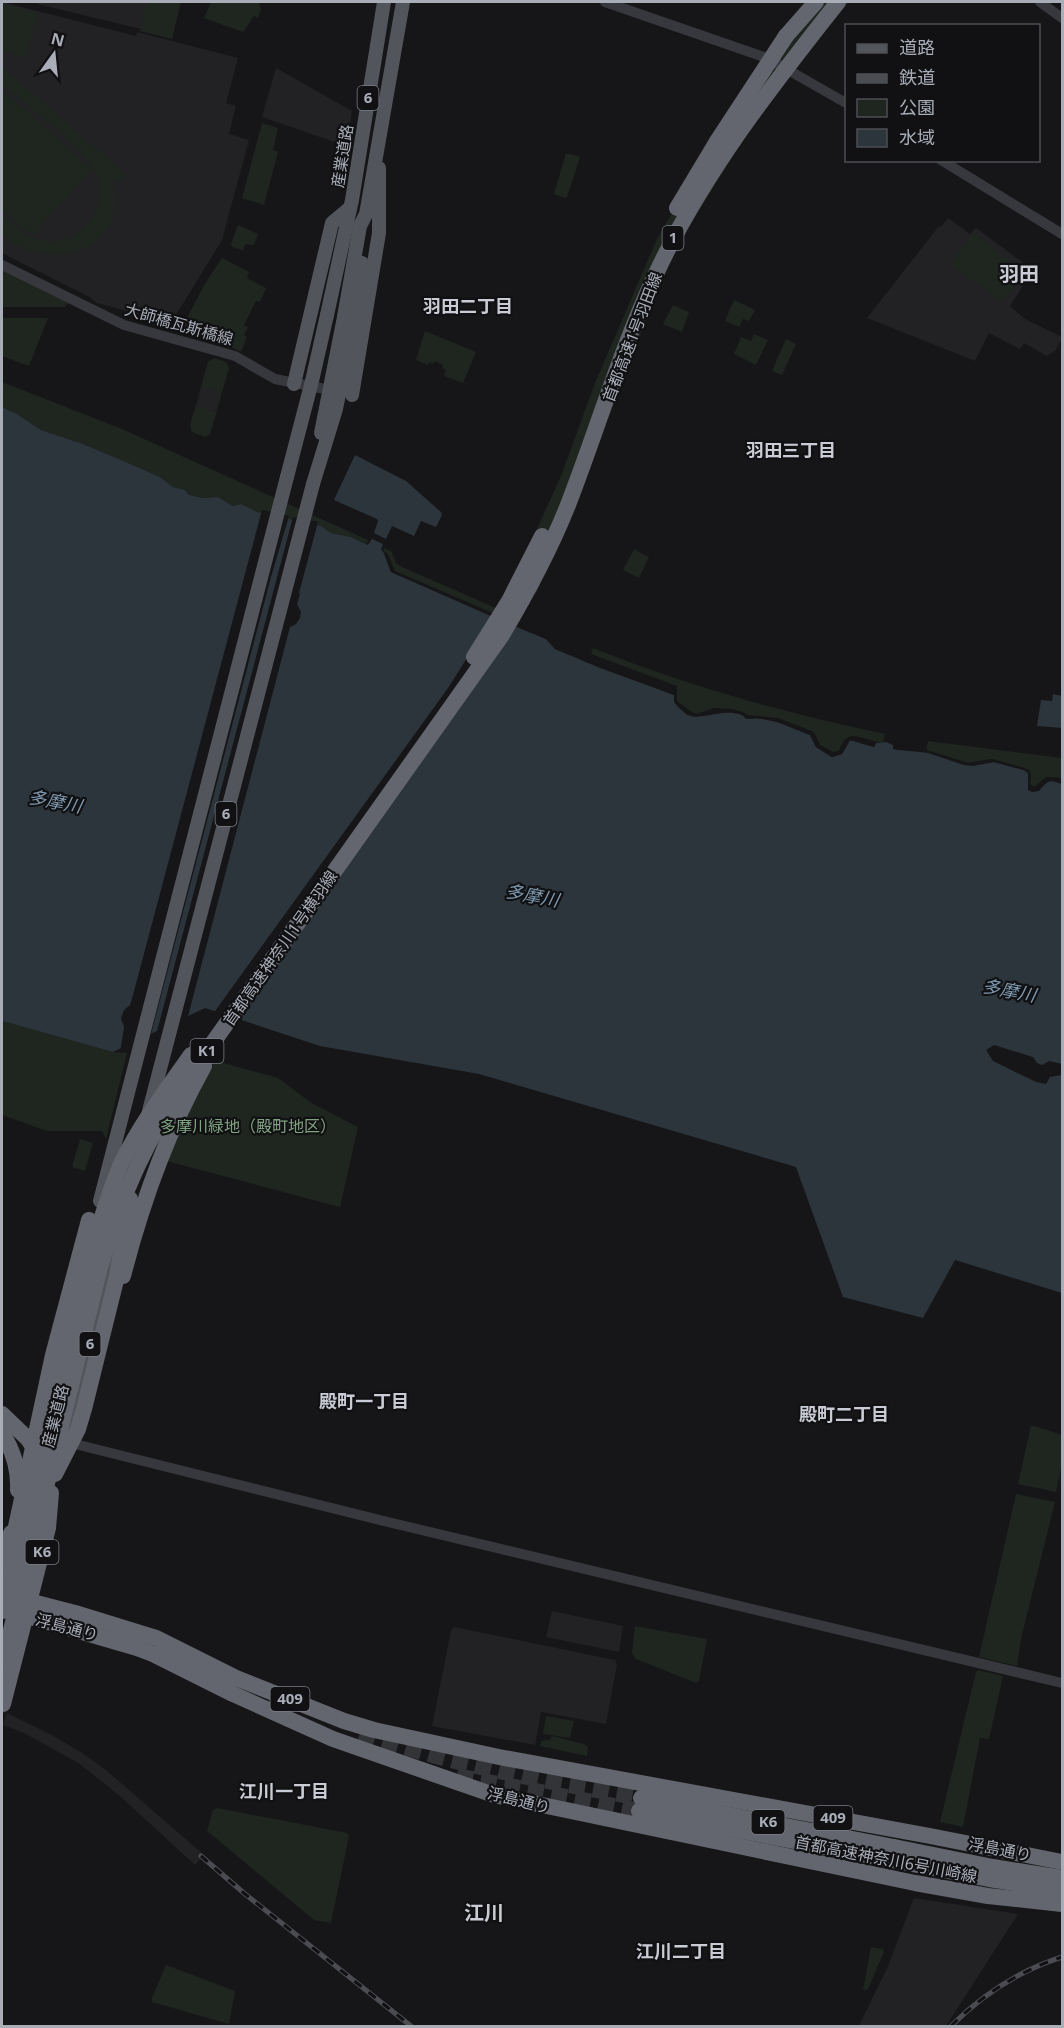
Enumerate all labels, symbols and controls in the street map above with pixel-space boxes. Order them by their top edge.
north arrow [24,24,84,84]
legend [845,24,1040,162]
text: N [49,27,67,52]
text: 道路 [899,35,935,59]
text: 鉄道 [899,65,935,89]
road number: 6 [358,86,378,110]
text: 公園 [899,95,935,119]
street label: 産業道路 [326,123,358,189]
text: 水域 [899,125,935,149]
road number: 1 [662,226,684,250]
district label: 羽田 [999,260,1039,287]
street label: 首都高速1号羽田線 [597,269,667,405]
district label: 羽田二丁目 [423,294,513,318]
street label: 大師橋瓦斯橋線 [122,298,236,350]
district label: 羽田三丁目 [746,438,836,462]
water label: 多摩川 [26,784,86,818]
road number: 6 [216,802,236,826]
street label: 首都高速神奈川1号横羽線 [218,866,342,1030]
water label: 多摩川 [503,878,563,912]
water label: 多摩川 [980,973,1040,1007]
road number: K1 [190,1039,224,1063]
park label: 多摩川緑地（殿町地区） [160,1115,336,1137]
road number: 6 [80,1332,100,1356]
street label: 産業道路 [37,1382,73,1450]
district label: 殿町一丁目 [319,1389,409,1413]
district label: 殿町二丁目 [799,1402,889,1426]
road number: K6 [26,1540,58,1564]
street label: 浮島通り [33,1608,101,1646]
road number: 409 [270,1687,310,1711]
district label: 江川一丁目 [239,1779,329,1803]
street label: 浮島通り [485,1782,553,1818]
road number: 409 [814,1806,852,1830]
road number: K6 [752,1810,784,1834]
street label: 首都高速神奈川6号川崎線 [793,1831,979,1887]
street label: 浮島通り [966,1832,1034,1866]
district label: 江川 [464,1899,504,1926]
district label: 江川二丁目 [636,1939,726,1963]

